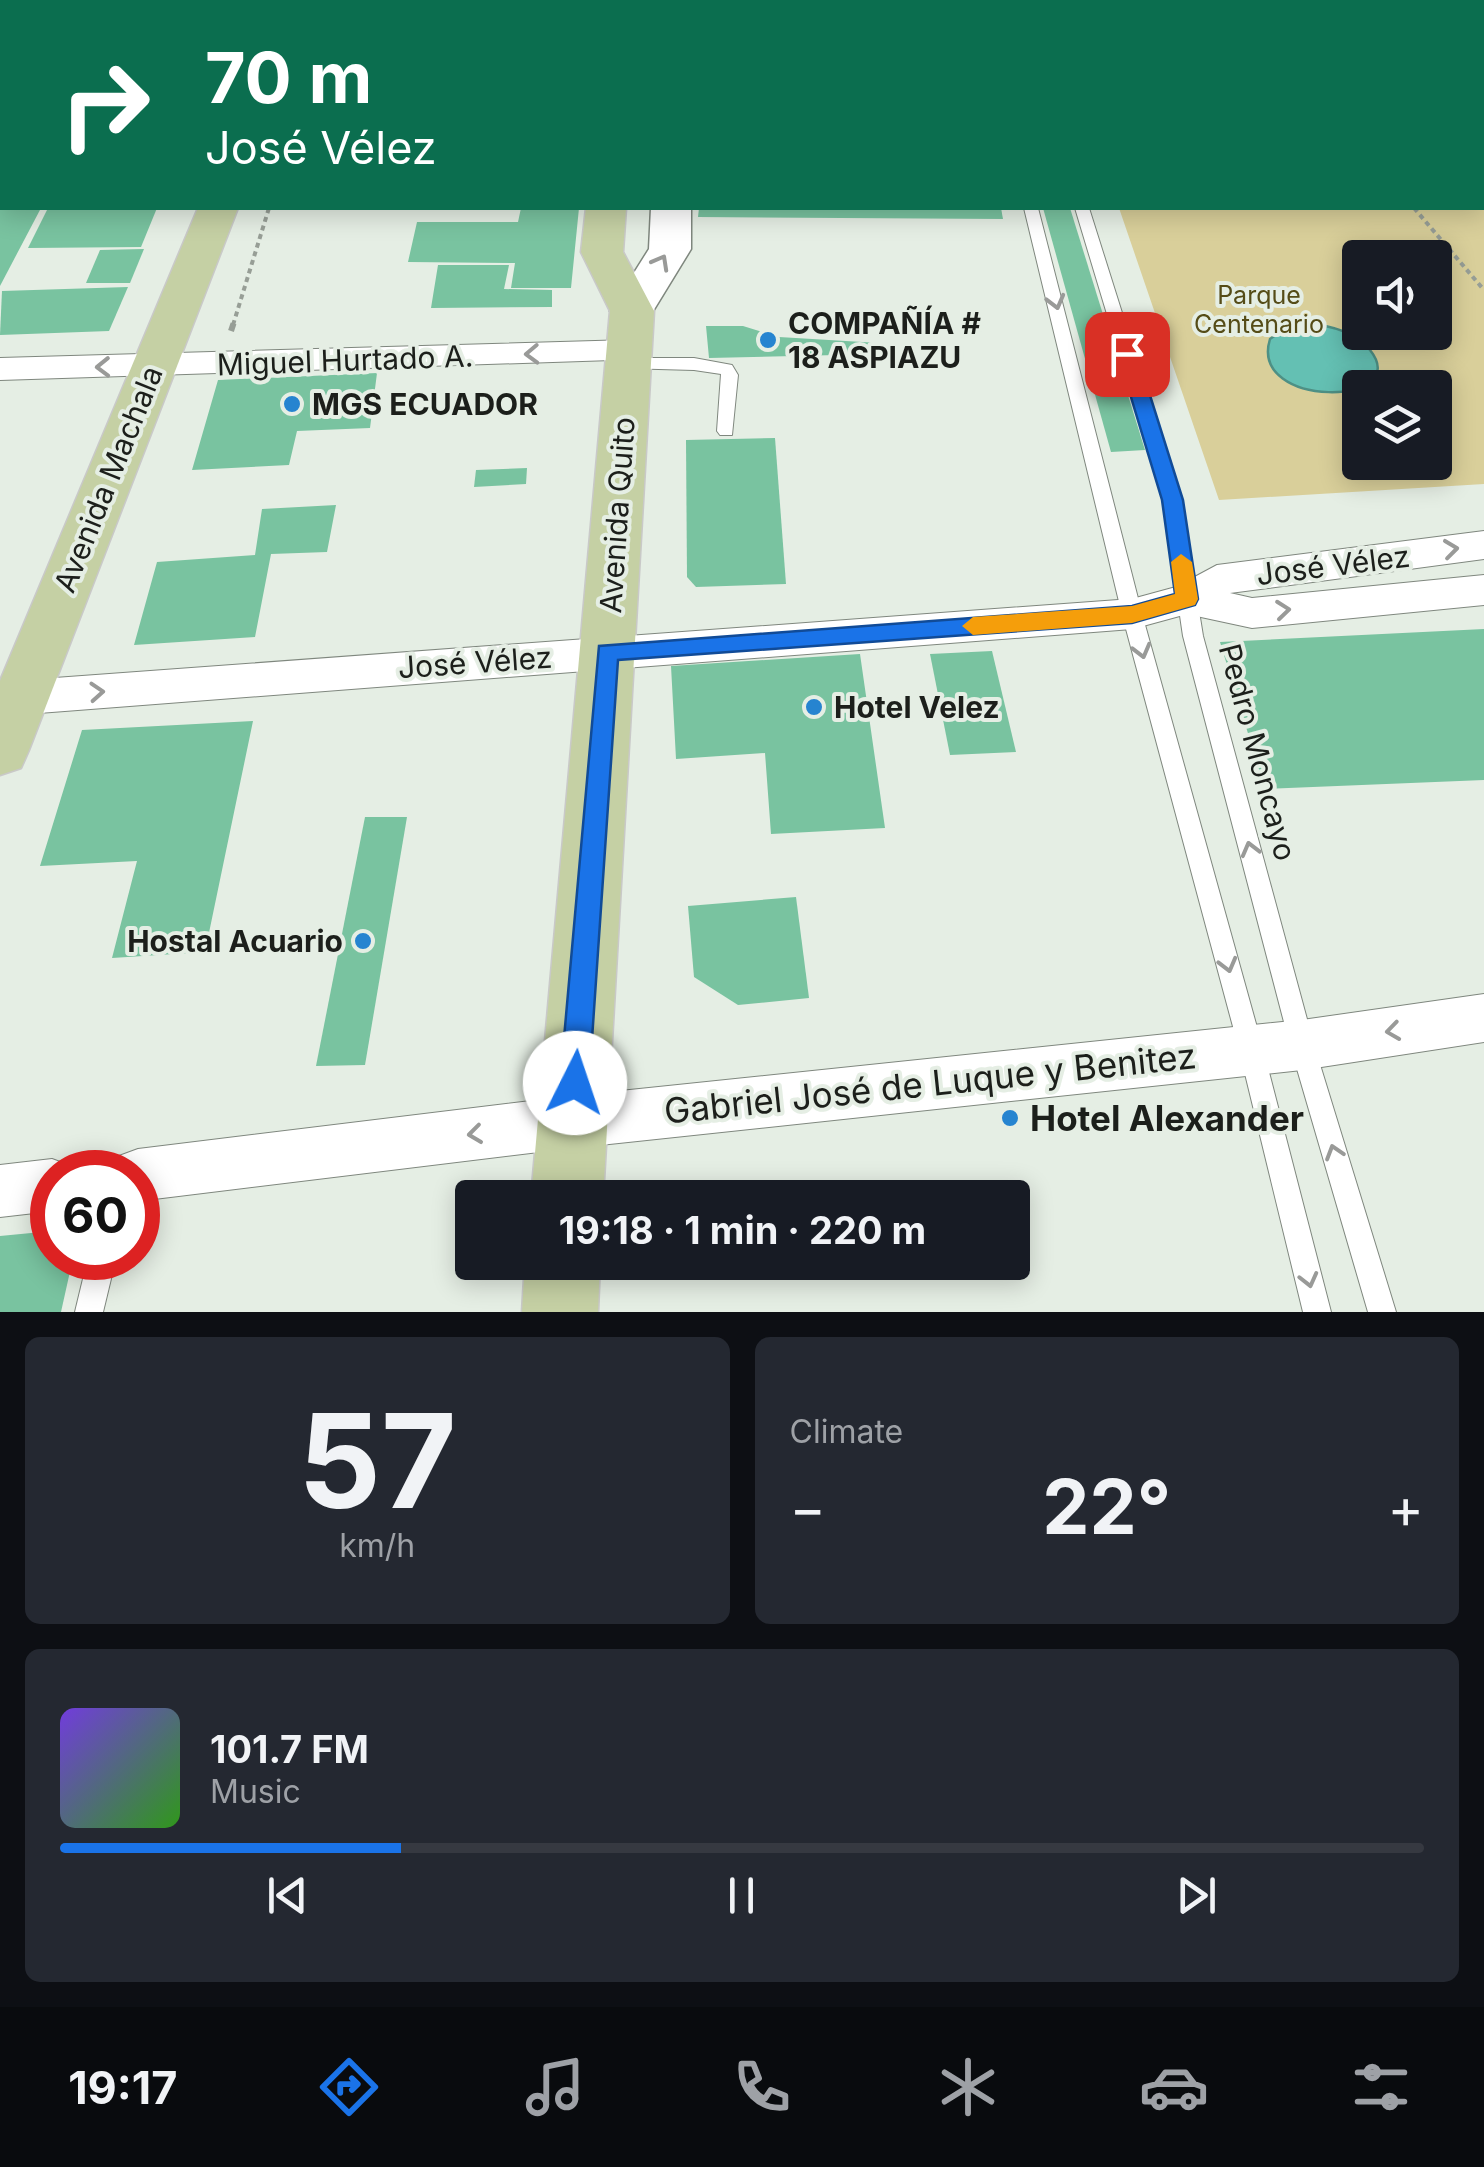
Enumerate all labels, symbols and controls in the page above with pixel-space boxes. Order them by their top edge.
text: 70 m [205,35,372,120]
icon: right [40,40,170,170]
text: José Vélez [205,120,437,175]
map controls [1342,240,1452,480]
button: sound [1342,240,1452,350]
one-way arrow [649,255,669,273]
park label: Parque Centenario [1194,280,1324,339]
one-way arrow [1044,293,1065,310]
place label: COMPAÑÍA # 18 ASPIAZU [788,305,981,375]
pin [1085,312,1170,397]
icon: arrive [1100,327,1155,382]
marker: COMPAÑÍA # 18 ASPIAZU [757,329,779,351]
street label: Miguel Hurtado A. [216,338,474,382]
one-way arrow [524,344,540,365]
one-way arrow [94,356,110,377]
street label: Avenida Machala [46,361,170,597]
button: layers [1342,370,1452,480]
place label: MGS ECUADOR [312,386,538,422]
marker: MGS ECUADOR [281,393,303,415]
street label: Avenida Quito [592,416,642,614]
street label: José Vélez [1254,538,1412,592]
one-way arrow [1443,540,1460,561]
one-way arrow [1275,600,1291,622]
street label: José Vélez [397,639,553,685]
street label: Pedro Moncayo [1212,640,1304,864]
one-way arrow [1130,642,1151,659]
one-way arrow [90,682,106,703]
place label: Hotel Velez [834,689,1000,725]
marker: Hotel Velez [803,696,825,718]
one-way arrow [1240,841,1261,858]
place label: Hostal Acuario [127,923,343,959]
marker: Hostal Acuario [352,930,374,952]
one-way arrow [1216,956,1237,973]
one-way arrow [1385,1020,1401,1041]
position arrow [523,1031,627,1135]
street label: Gabriel José de Luque y Benitez [662,1034,1198,1132]
place label: Hotel Alexander [1030,1097,1304,1139]
marker: Hotel Alexander [999,1107,1021,1129]
one-way arrow [467,1123,483,1144]
one-way arrow [1325,1144,1346,1161]
speed limit sign: 60 [30,1150,160,1280]
text: 19:18 · 1 min · 220 m [559,1207,926,1253]
one-way arrow [1297,1270,1318,1288]
text: 57 [298,1382,457,1539]
text: Climate [790,1412,903,1451]
text: 22° [1042,1461,1171,1552]
text: − [790,1475,826,1541]
text: + [1388,1475,1424,1541]
text: km/h [339,1526,415,1565]
text: 101.7 FM [210,1726,369,1772]
text: Music [210,1772,301,1811]
icon: previous [260,1868,315,1923]
icon: pause [714,1868,769,1923]
icon: next [1169,1868,1224,1923]
icon: directions [314,2052,384,2122]
icon: music [520,2052,590,2122]
icon: phone [727,2052,797,2122]
icon: climate [933,2052,1003,2122]
icon: car [1139,2052,1209,2122]
icon: filters [1346,2052,1416,2122]
text: 19:17 [68,2060,177,2115]

